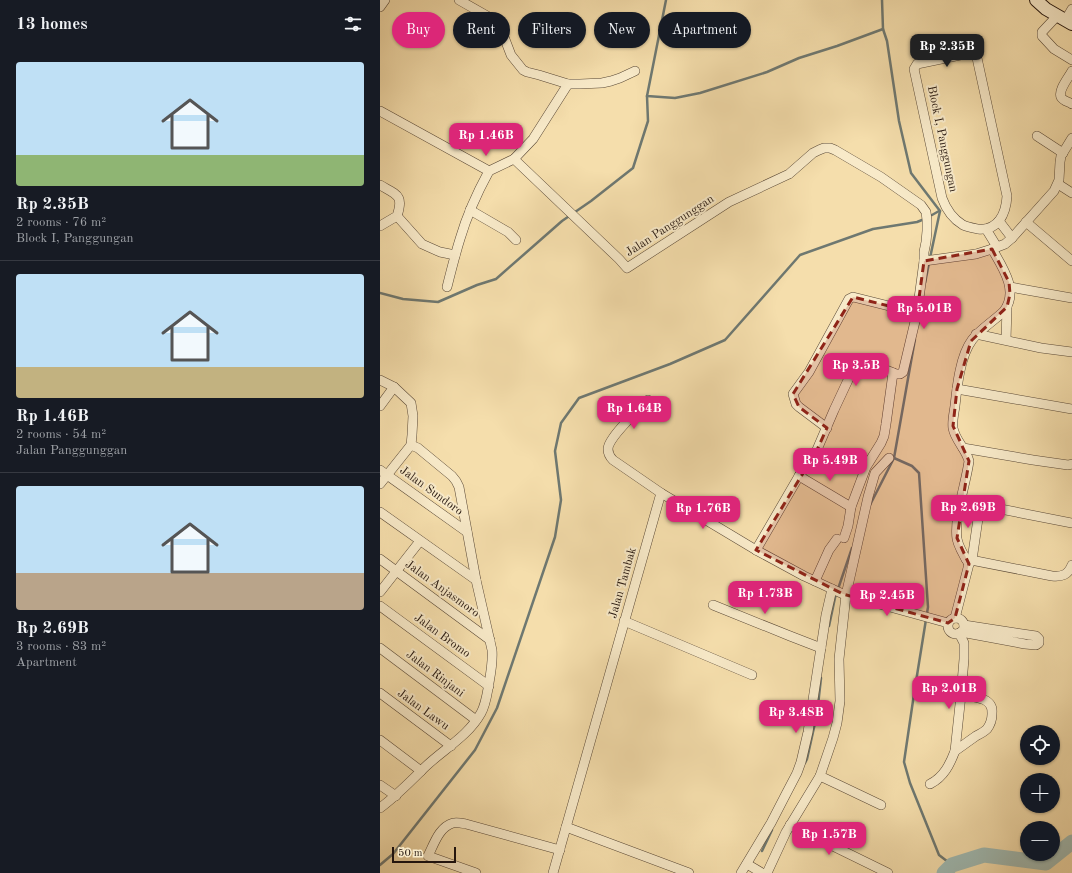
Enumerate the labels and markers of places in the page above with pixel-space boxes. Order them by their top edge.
pin: Rp 2.35B [906,34,988,68]
pin: Rp 1.46B [445,123,527,157]
pin: Rp 5.01B [883,296,965,330]
pin: Rp 3.5B [819,353,893,387]
pin: Rp 1.64B [593,396,675,430]
pin: Rp 5.49B [789,448,871,482]
pin: Rp 2.69B [927,495,1009,529]
pin: Rp 1.76B [662,496,744,530]
pin: Rp 1.73B [724,581,806,615]
pin: Rp 2.45B [846,583,928,617]
pin: Rp 2.01B [908,676,990,710]
pin: Rp 3.48B [755,700,837,734]
pin: Rp 1.57B [788,822,870,856]

